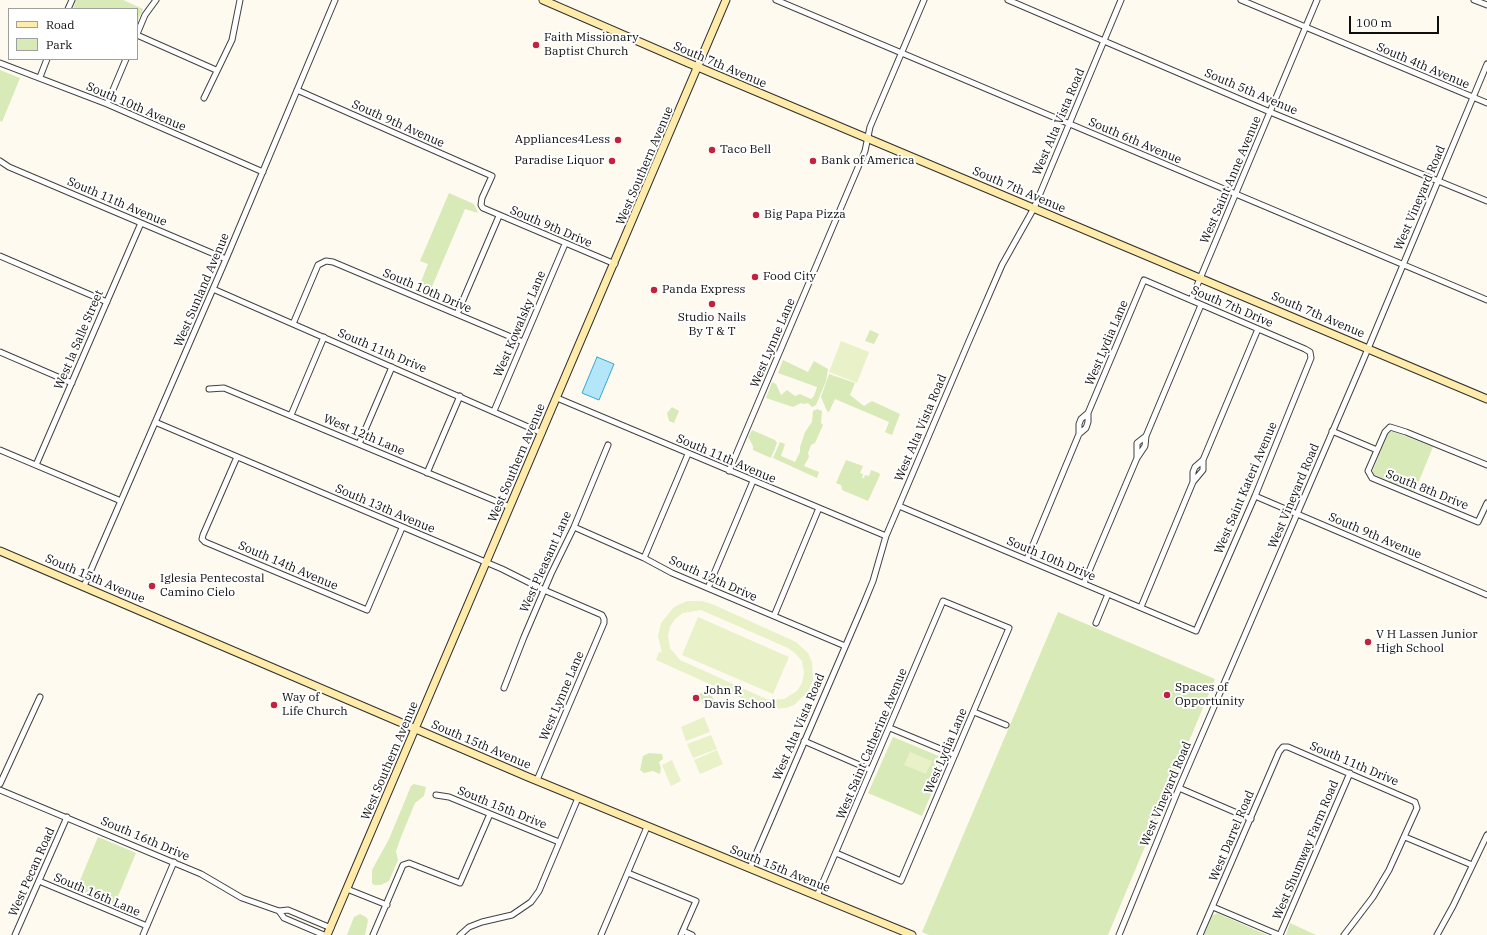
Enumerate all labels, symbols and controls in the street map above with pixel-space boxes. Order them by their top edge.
legend [8,8,138,60]
scale bar [1351,8,1441,34]
text: 100 m [1356,15,1392,30]
text: Road [46,17,75,32]
place label: Faith Missionary Baptist Church [544,31,639,59]
text: Park [46,37,72,52]
street label: South 7th Avenue [671,39,769,91]
marker: Faith Missionary Baptist Church [531,40,541,50]
street label: South 4th Avenue [1374,40,1472,92]
street label: West Alta Vista Road [1030,66,1088,178]
street label: South 5th Avenue [1202,66,1300,118]
street label: South 10th Avenue [84,79,188,135]
street label: South 9th Avenue [350,97,446,151]
street label: West Southern Avenue [613,104,677,228]
street label: West Saint Anne Avenue [1198,114,1264,246]
street label: South 6th Avenue [1086,115,1184,167]
place label: Appliances4Less [515,133,610,147]
marker: Appliances4Less [613,135,623,145]
place label: Taco Bell [720,143,771,157]
street label: West Vineyard Road [1391,143,1449,253]
marker: Taco Bell [707,145,717,155]
place label: Paradise Liquor [515,154,604,168]
place label: Bank of America [821,154,915,168]
marker: Paradise Liquor [607,156,617,166]
marker: Bank of America [808,156,818,166]
street label: South 7th Avenue [970,164,1068,216]
street label: South 11th Avenue [65,174,169,230]
street label: South 9th Drive [508,203,594,251]
place label: Big Papa Pizza [764,208,846,222]
marker: Big Papa Pizza [751,210,761,220]
street label: West Sunland Avenue [171,231,233,349]
street label: South 10th Drive [380,266,474,316]
street label: West Kowalsky Lane [491,269,549,379]
place label: Food City [763,270,816,284]
marker: Food City [750,272,760,282]
place label: Panda Express [662,283,745,297]
street label: South 7th Drive [1189,283,1275,331]
marker: Panda Express [649,285,659,295]
street label: West la Salle Street [51,288,107,392]
street label: South 7th Avenue [1269,289,1367,341]
street label: West Lynne Lane [748,296,798,390]
street label: West Lydia Lane [1082,298,1132,388]
marker: Studio Nails By T & T [707,299,717,309]
place label: Studio Nails By T & T [678,311,746,339]
street label: South 11th Drive [335,326,429,376]
street label: West Alta Vista Road [892,372,950,484]
street label: West Southern Avenue [485,401,549,525]
street label: West 12th Lane [321,411,407,459]
street label: West Saint Kateri Avenue [1212,420,1280,556]
street label: South 11th Avenue [674,431,778,487]
street label: West Vineyard Road [1265,441,1323,551]
street label: South 8th Drive [1384,467,1470,513]
street label: South 13th Avenue [333,481,437,537]
street label: West Pleasant Lane [517,509,575,615]
street label: South 9th Avenue [1326,510,1424,562]
street label: South 10th Drive [1004,534,1098,584]
street label: South 14th Avenue [236,538,340,594]
street label: South 15th Avenue [43,551,147,607]
street label: South 12th Drive [667,553,759,605]
place label: Iglesia Pentecostal Camino Cielo [160,572,265,600]
marker: Iglesia Pentecostal Camino Cielo [147,581,157,591]
place label: V H Lassen Junior High School [1376,628,1478,656]
marker: V H Lassen Junior High School [1363,637,1373,647]
street label: West Lynne Lane [537,649,587,743]
street label: West Saint Catherine Avenue [834,666,910,822]
street label: West Alta Vista Road [770,671,828,783]
place label: Spaces of Opportunity [1175,681,1244,709]
place label: John R Davis School [704,684,776,712]
marker: Spaces of Opportunity [1162,690,1172,700]
place label: Way of Life Church [282,691,348,719]
marker: John R Davis School [691,693,701,703]
street label: West Southern Avenue [358,699,422,823]
marker: Way of Life Church [269,700,279,710]
street label: West Lydia Lane [921,706,971,796]
street label: South 15th Avenue [429,717,533,773]
street label: West Vineyard Road [1137,739,1195,849]
street label: South 11th Drive [1307,739,1401,789]
street label: West Shumway Farm Road [1270,778,1342,922]
street label: South 15th Drive [455,784,549,832]
street label: West Darrel Road [1206,788,1258,884]
street label: South 16th Drive [98,814,192,864]
street label: West Pecan Road [6,825,58,919]
street label: South 15th Avenue [728,842,832,896]
street label: South 16th Lane [52,870,142,920]

